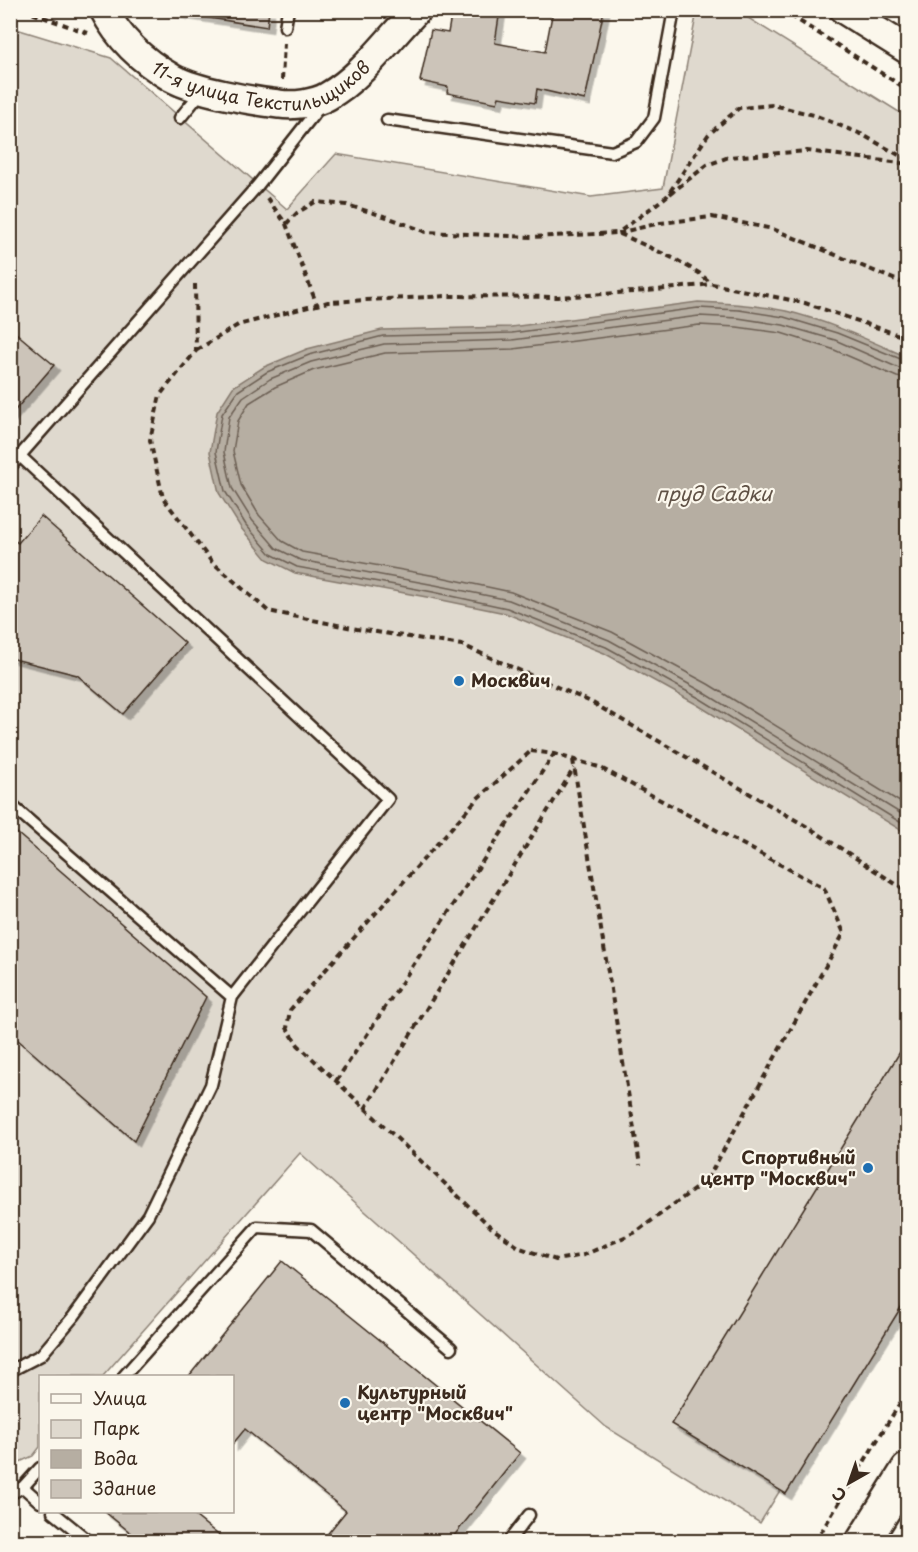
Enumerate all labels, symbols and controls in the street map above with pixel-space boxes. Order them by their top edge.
street label: 11-я улица Текстильщиков [141,45,377,71]
text: 11-я улица Текстильщиков [146,54,376,117]
water label: пруд Садки [656,478,773,508]
place label: Москвич [471,666,551,693]
marker: Москвич [452,674,466,688]
place label: Спортивный центр "Москвич" [700,1143,856,1191]
marker: Спортивный центр "Москвич" [861,1161,875,1175]
legend [39,1375,234,1513]
place label: Культурный центр "Москвич" [357,1378,513,1426]
text: Улица [93,1384,147,1411]
marker: Культурный центр "Москвич" [338,1396,352,1410]
text: Парк [93,1414,140,1441]
text: Вода [93,1444,138,1471]
north arrow [819,1453,879,1513]
text: Здание [93,1474,156,1501]
text: С [826,1482,851,1508]

